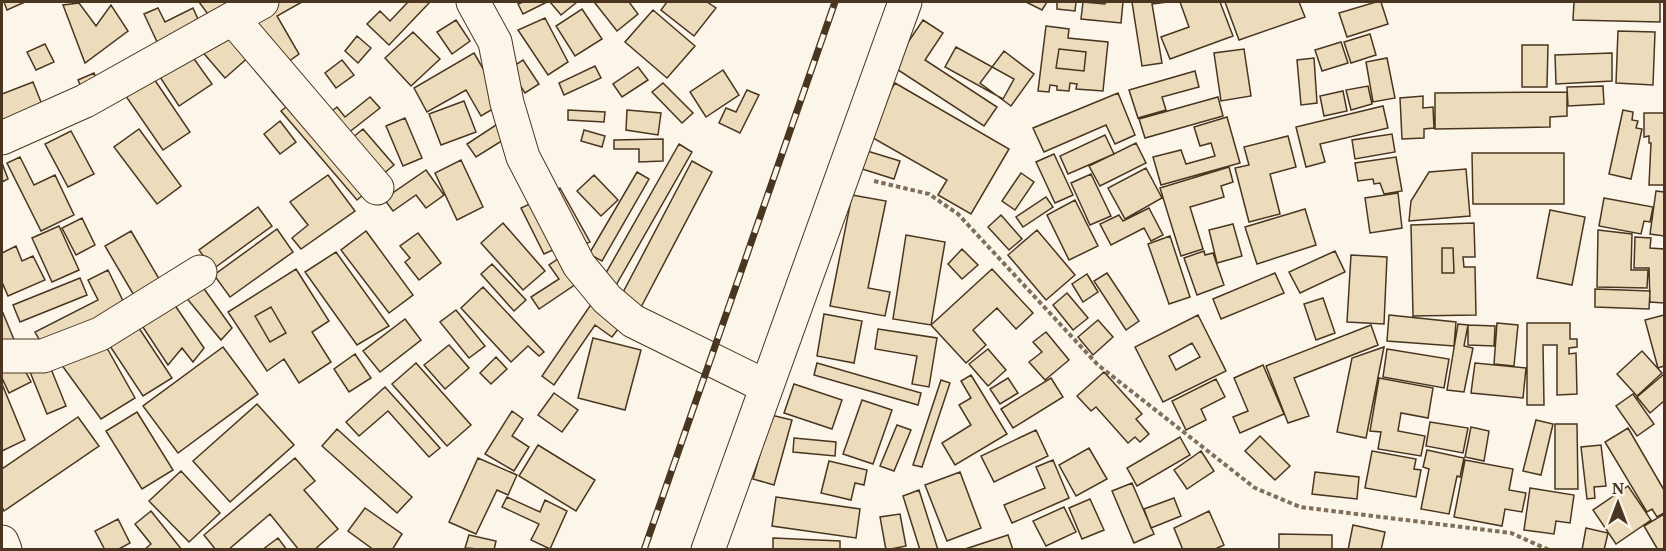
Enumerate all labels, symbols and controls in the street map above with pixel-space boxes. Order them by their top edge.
north arrow [1588,473,1648,533]
text: N [1612,477,1624,499]

